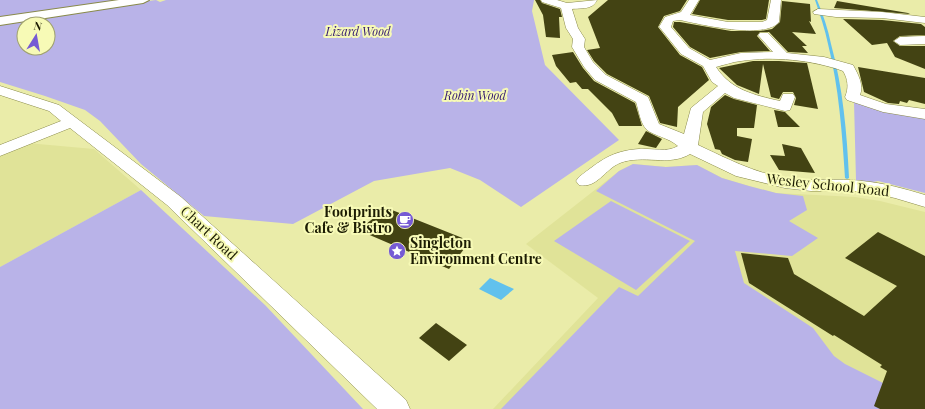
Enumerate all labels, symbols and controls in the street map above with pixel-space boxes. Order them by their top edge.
north arrow [16,16,56,56]
text: N [33,18,43,34]
park label: Lizard Wood [324,23,391,39]
park label: Robin Wood [443,87,506,103]
street label: Wesley School Road [765,169,890,200]
street label: Chart Road [177,201,242,264]
place label: Footprints Cafe & Bistro [305,202,392,237]
cafe icon: Footprints Cafe & Bistro [395,210,415,230]
place label: Singleton Environment Centre [410,233,542,268]
place icon: Singleton Environment Centre [387,241,407,261]

